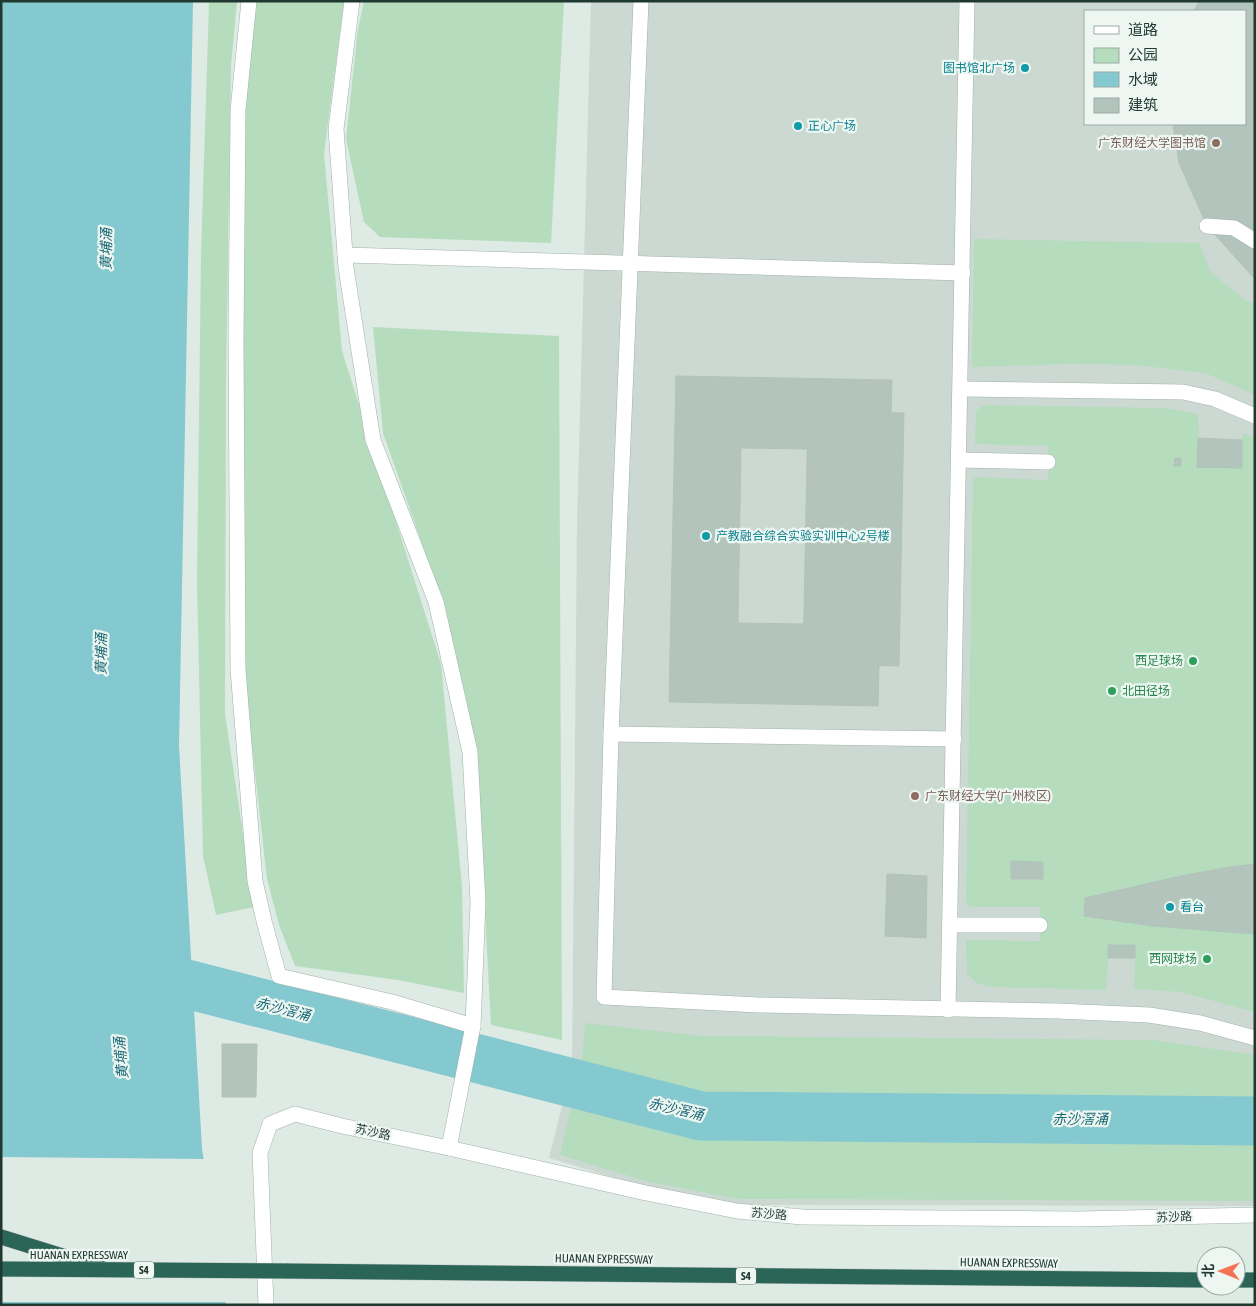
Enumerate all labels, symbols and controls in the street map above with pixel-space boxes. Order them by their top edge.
legend [1084,10,1246,125]
text: 道路 [1128,21,1158,38]
text: 公园 [1128,46,1158,63]
place label: 图书馆北广场 [943,61,1015,75]
marker: 图书馆北广场 [1019,62,1031,74]
text: 水域 [1128,71,1158,88]
text: 建筑 [1128,96,1158,113]
place label: 正心广场 [808,119,856,133]
marker: 正心广场 [792,120,804,132]
place label: 广东财经大学图书馆 [1098,136,1206,150]
marker: 广东财经大学图书馆 [1210,137,1222,149]
water label: 黄埔涌 [98,226,114,270]
place label: 产教融合综合实验实训中心2号楼 [716,529,890,543]
marker: 产教融合综合实验实训中心2号楼 [700,530,712,542]
water label: 黄埔涌 [93,631,109,675]
place label: 西足球场 [1135,654,1183,668]
marker: 西足球场 [1187,655,1199,667]
place label: 北田径场 [1122,684,1170,698]
marker: 北田径场 [1106,685,1118,697]
place label: 广东财经大学(广州校区) [925,789,1051,803]
marker: 广东财经大学(广州校区) [909,790,921,802]
place label: 看台 [1180,900,1204,914]
marker: 看台 [1164,901,1176,913]
place label: 西网球场 [1149,952,1197,966]
marker: 西网球场 [1201,953,1213,965]
water label: 赤沙滘涌 [254,994,314,1024]
water label: 黄埔涌 [111,1034,131,1080]
water label: 赤沙滘涌 [647,1095,707,1124]
water label: 赤沙滘涌 [1052,1111,1110,1127]
street label: 苏沙路 [354,1121,392,1143]
street label: 苏沙路 [750,1205,788,1223]
street label: 苏沙路 [1156,1209,1192,1225]
north arrow [1196,1246,1246,1296]
street label: HUANAN EXPRESSWAY [30,1248,129,1262]
street label: HUANAN EXPRESSWAY [555,1251,654,1267]
street label: HUANAN EXPRESSWAY [960,1255,1059,1271]
road number: S4 [134,1262,154,1278]
text: 北 [1200,1264,1216,1278]
road number: S4 [736,1268,756,1284]

